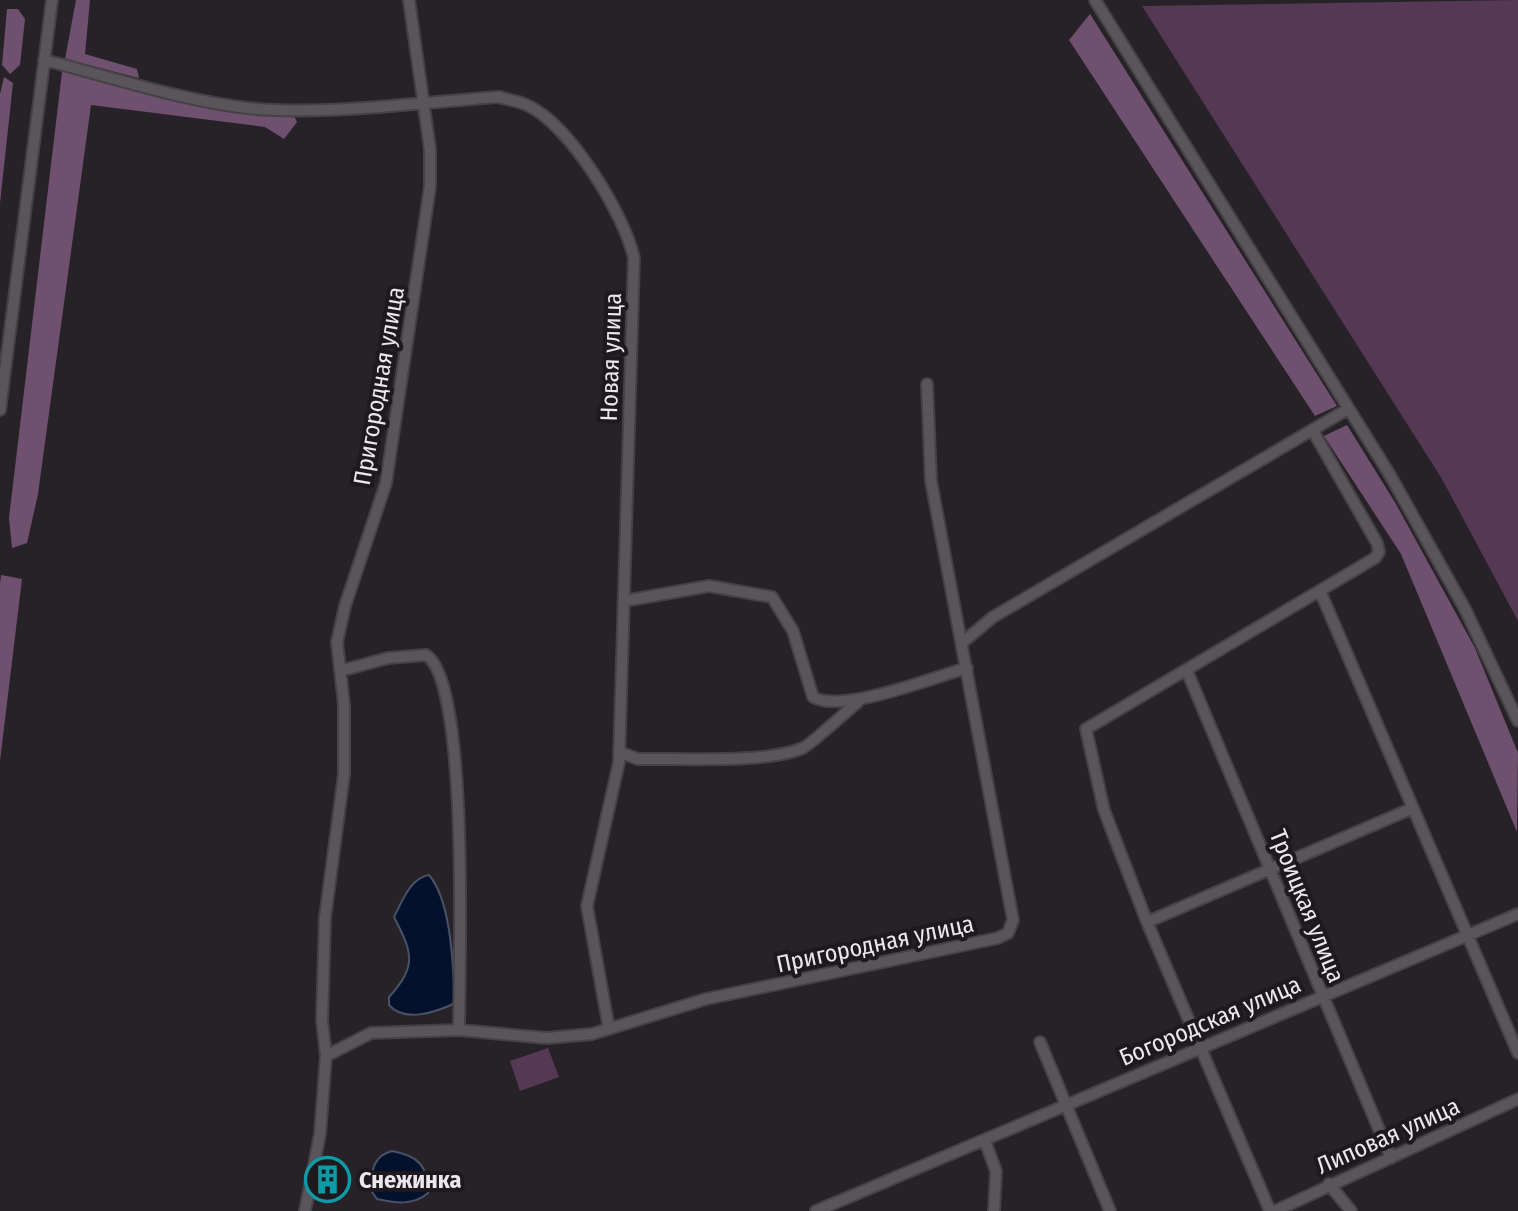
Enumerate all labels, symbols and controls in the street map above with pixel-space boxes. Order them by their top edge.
street label: Пригородная улица [348,285,410,487]
street label: Новая улица [595,292,627,422]
street label: Троицкая улица [1264,825,1350,987]
street label: Пригородная улица [774,909,976,979]
street label: Богородская улица [1115,970,1305,1072]
street label: Липовая улица [1312,1092,1464,1180]
building icon: Снежинка [304,1156,352,1204]
place label: Снежинка [359,1166,462,1194]

